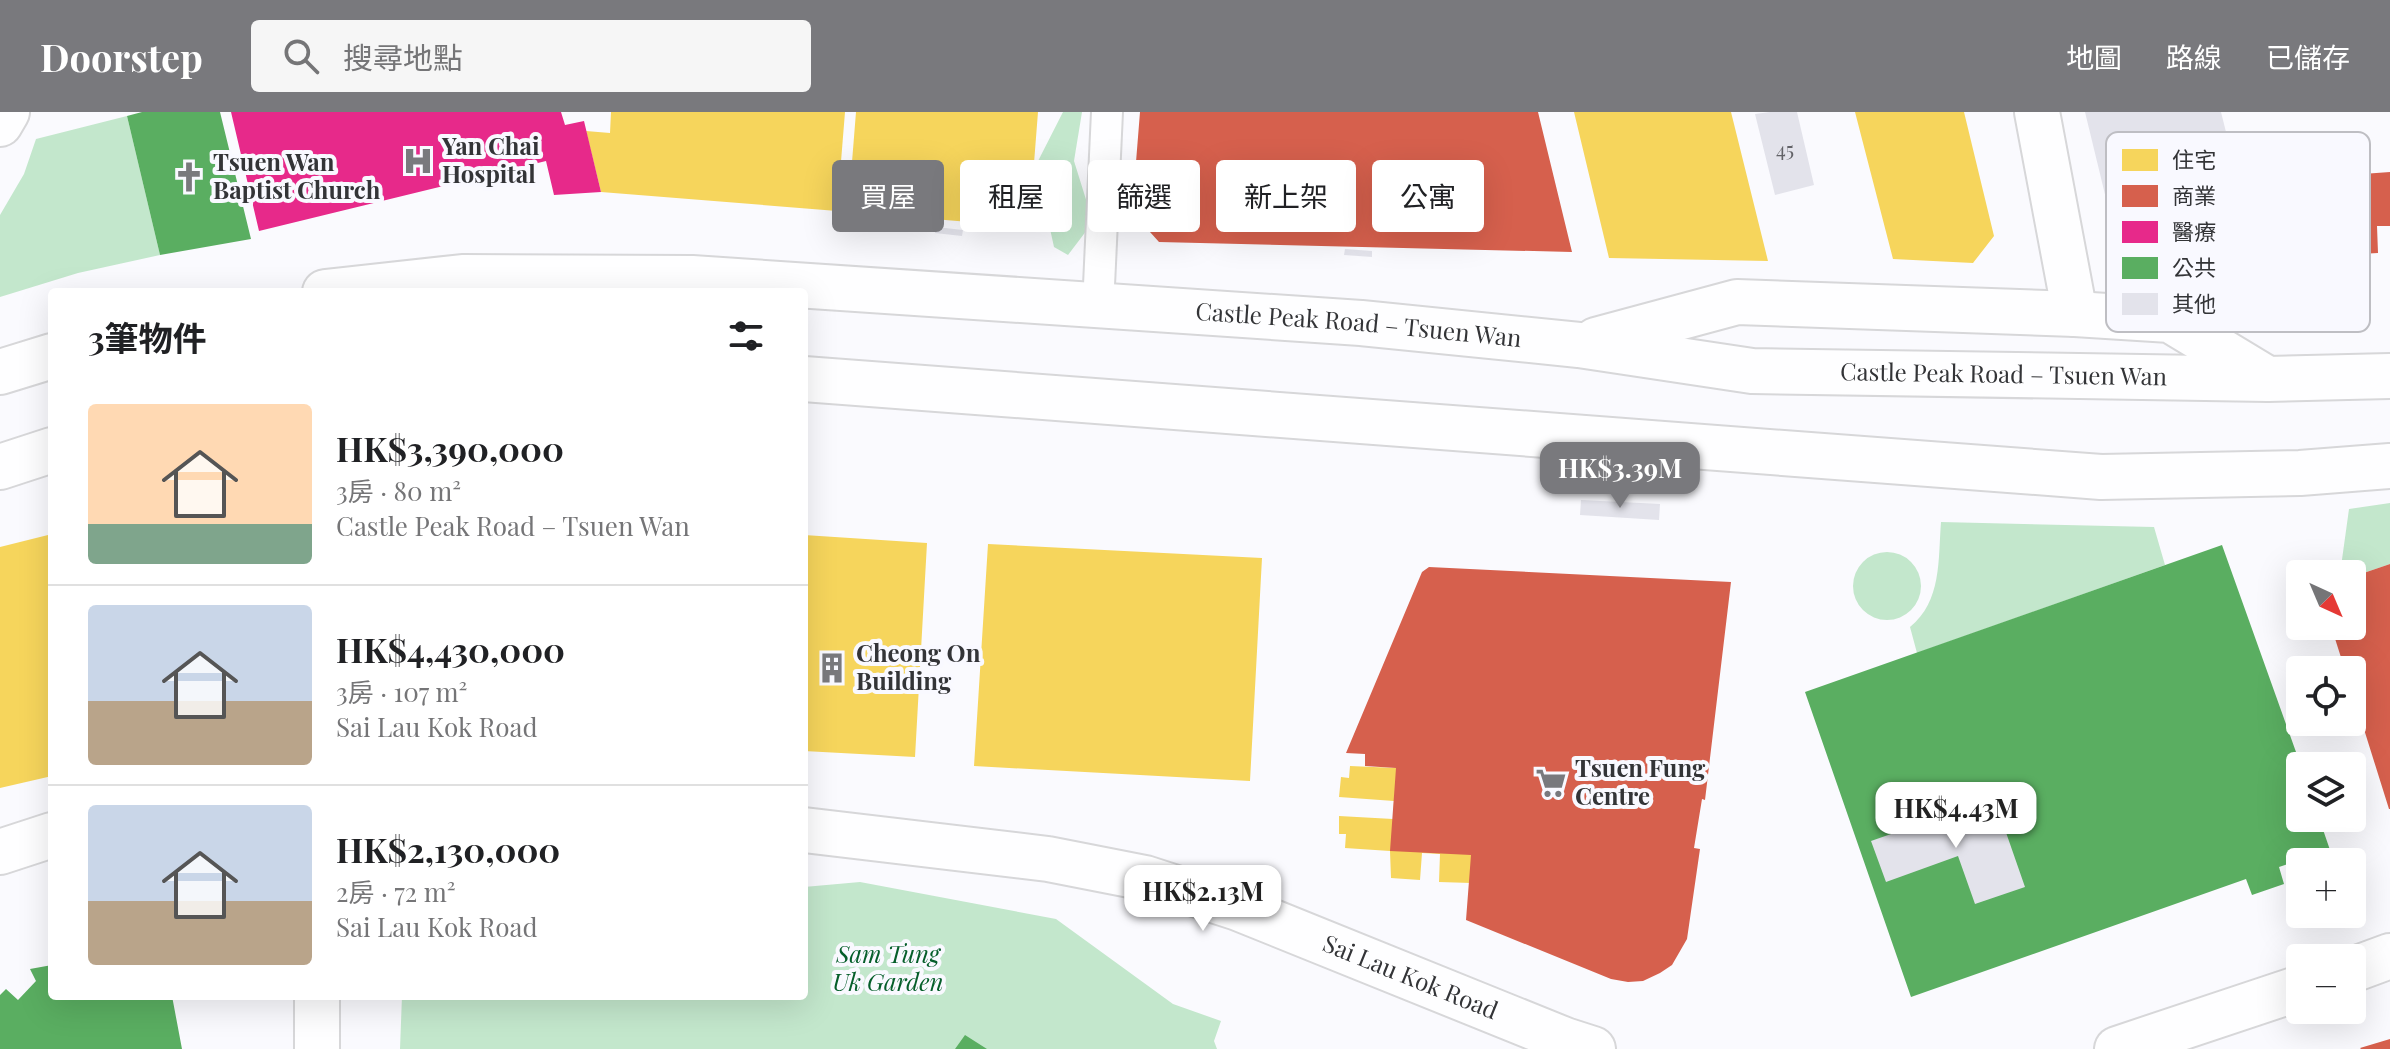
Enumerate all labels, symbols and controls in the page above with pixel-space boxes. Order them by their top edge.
search box [251,20,811,92]
text: Doorstep [40,31,203,82]
icon: search [279,34,323,78]
text: 搜尋地點 [343,37,463,77]
text: 地圖 [2066,38,2122,75]
text: 路線 [2166,38,2222,75]
text: 已儲存 [2266,38,2350,75]
place label: Yan Chai Hospital [441,129,540,189]
legend [2106,132,2370,332]
house number: 45 [1776,135,1794,162]
hospital icon: Yan Chai Hospital [401,144,435,178]
text: 住宅 [2172,144,2216,174]
place label: Tsuen Wan Baptist Church [213,145,381,205]
church icon: Tsuen Wan Baptist Church [172,160,206,194]
chip: 買屋 [832,160,944,232]
chip: 租屋 [960,160,1072,232]
chip: 篩選 [1088,160,1200,232]
chip: 新上架 [1216,160,1356,232]
chip: 公寓 [1372,160,1484,232]
text: 商業 [2172,180,2216,210]
text: 醫療 [2172,216,2216,246]
text: 公共 [2172,252,2216,282]
text: 其他 [2172,288,2216,318]
street label: Castle Peak Road – Tsuen Wan [1195,294,1523,353]
text: 3筆物件 [88,314,207,360]
icon: filters [724,314,768,358]
street label: Castle Peak Road – Tsuen Wan [1840,354,2167,391]
text: HK$3,390,000 [336,425,564,471]
icon: home [152,436,248,532]
pin: HK$3.39M [1537,442,1703,510]
text: HK$3.39M [1558,450,1682,485]
text: 3房 · 80 m² [336,473,461,508]
text: Castle Peak Road – Tsuen Wan [336,508,690,543]
north arrow [2286,560,2366,640]
map controls [2286,560,2366,1024]
text: HK$4,430,000 [336,626,565,672]
place label: Cheong On Building [856,636,981,696]
icon: home [152,637,248,733]
building icon: Cheong On Building [815,651,849,685]
button: locate [2286,656,2366,736]
text: 3房 · 107 m² [336,674,467,709]
text: Sai Lau Kok Road [336,709,538,744]
place label: Tsuen Fung Centre [1575,751,1706,811]
button: layers [2286,752,2366,832]
supermarket icon: Tsuen Fung Centre [1534,766,1568,800]
pin: HK$4.43M [1873,782,2039,850]
text: HK$4.43M [1893,790,2019,825]
text: HK$2,130,000 [336,826,560,872]
icon: home [152,837,248,933]
button: + [2286,848,2366,928]
pin: HK$2.13M [1120,865,1286,933]
text: HK$2.13M [1142,873,1264,908]
text: 2房 · 72 m² [336,874,456,909]
text: Sai Lau Kok Road [336,909,538,944]
street label: Sai Lau Kok Road [1319,926,1503,1025]
park label: Sam Tung Uk Garden [833,937,944,997]
button: − [2286,944,2366,1024]

